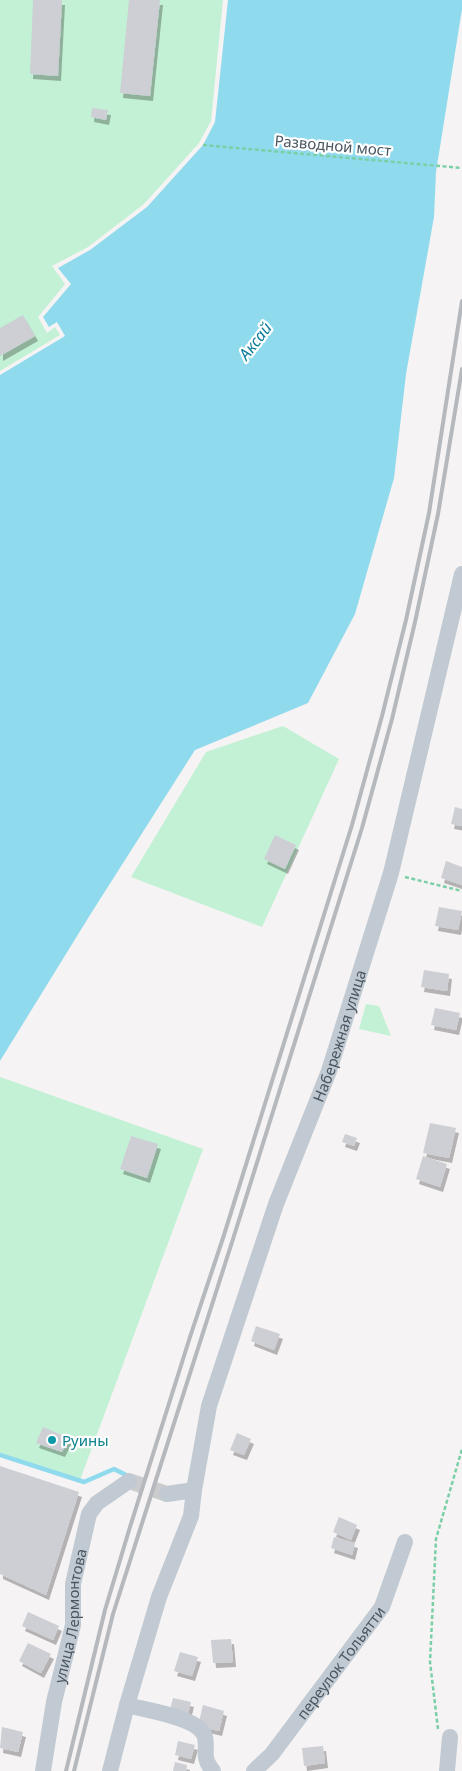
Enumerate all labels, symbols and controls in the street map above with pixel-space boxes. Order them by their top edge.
street label: Разводной мост [274,130,392,160]
water label: Аксай [233,318,277,365]
street label: Набережная улица [308,967,370,1105]
place label: Руины [62,1430,109,1450]
marker: Руины [46,1434,58,1446]
street label: улица Лермонтова [49,1547,91,1685]
street label: переулок Тольятти [292,1602,389,1723]

